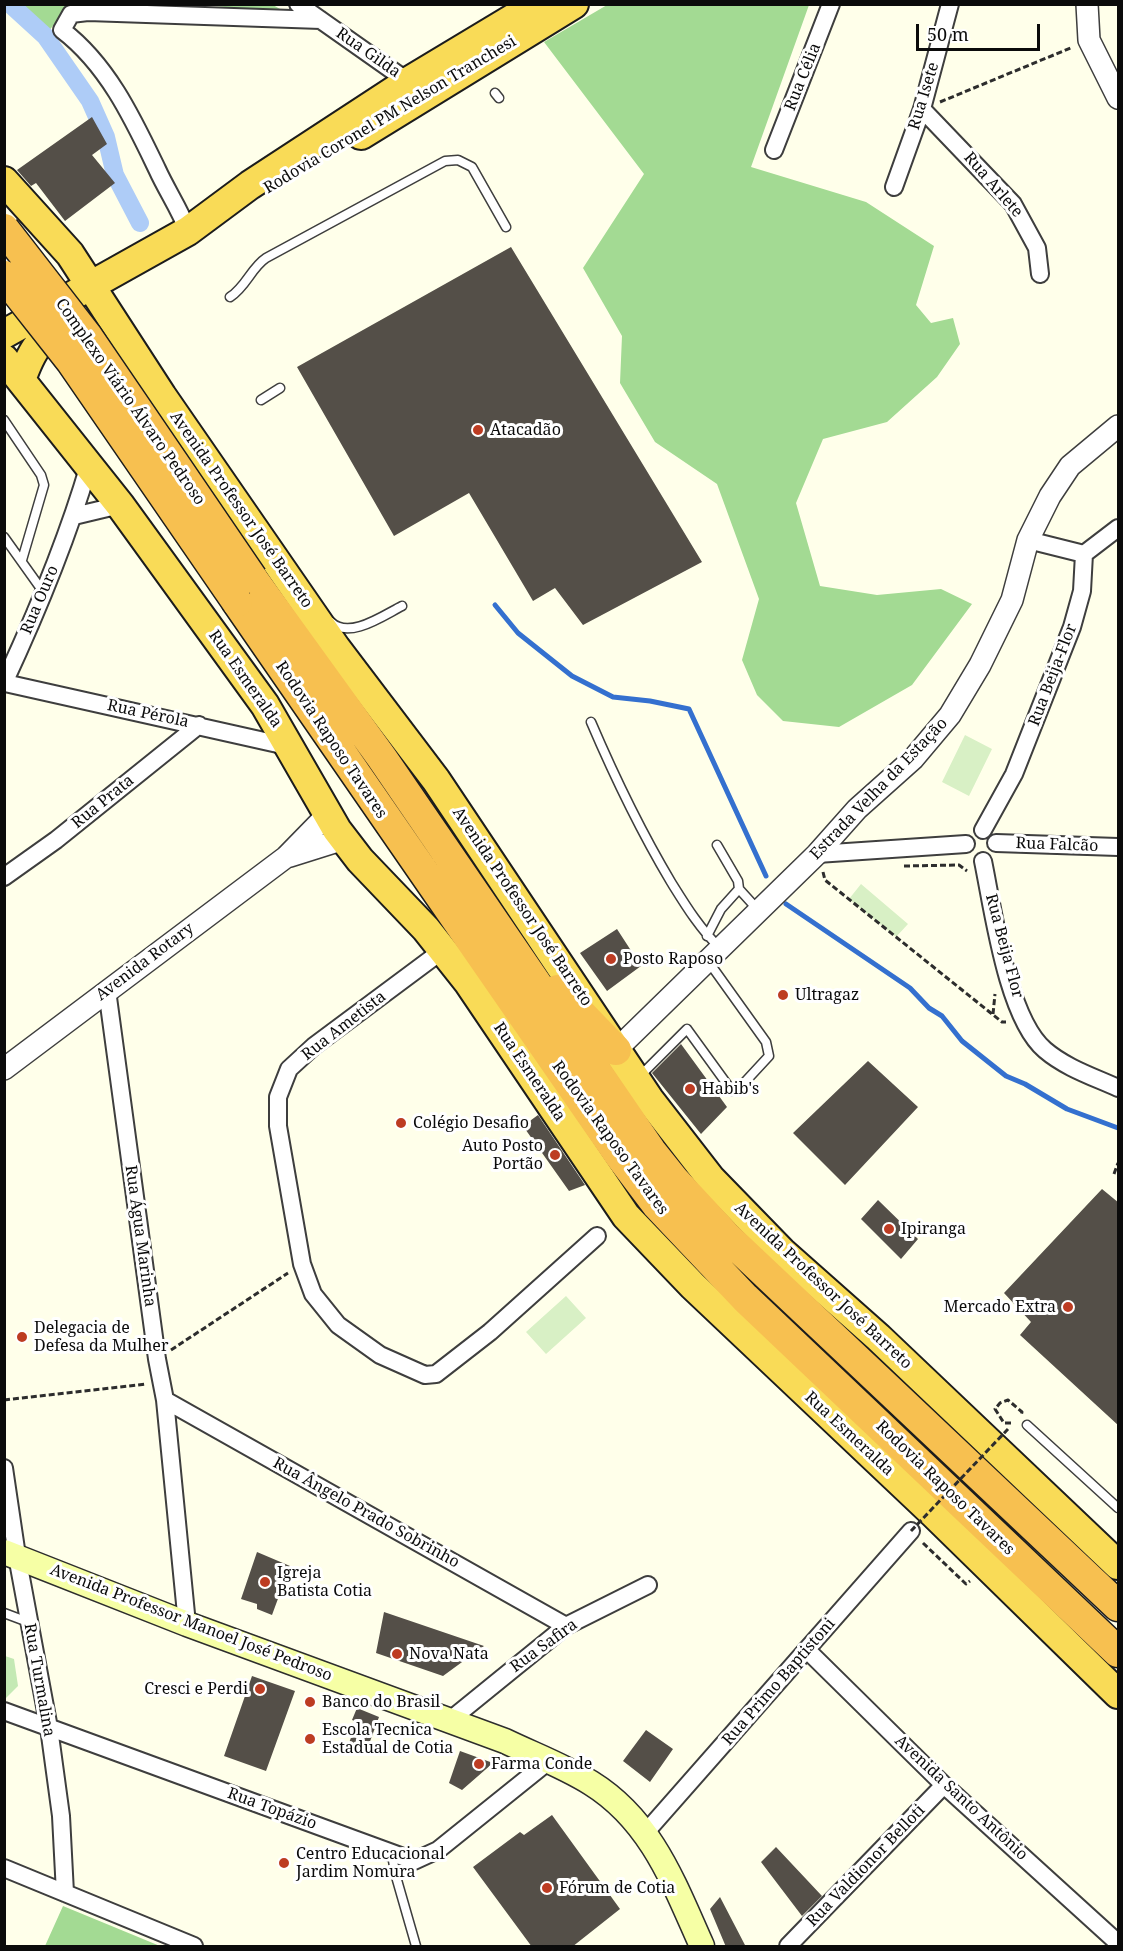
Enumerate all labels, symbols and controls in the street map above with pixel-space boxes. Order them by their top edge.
scale bar [919,12,1044,50]
text: 50 m [927,22,969,46]
street label: Rua Gilda [332,24,404,82]
street label: Rodovia Coronel PM Nelson Tranchesi [260,32,520,198]
street label: Rua Célia [781,40,825,114]
street label: Rua Isete [905,60,943,132]
street label: Rua Arlete [959,148,1027,222]
street label: Complexo Viário Álvaro Pedroso [51,295,209,509]
street label: Avenida Professor José Barreto [166,408,316,612]
place label: Atacadão [490,420,561,440]
marker: Atacadão [471,423,485,437]
street label: Rua Ouro [17,563,63,637]
street label: Rua Beija-Flor [1025,621,1081,729]
street label: Rua Esmeralda [204,627,286,731]
street label: Rodovia Raposo Tavares [271,658,391,822]
street label: Rua Pérola [106,696,190,732]
street label: Estrada Velha da Estação [806,714,952,864]
street label: Rua Prata [68,771,138,833]
street label: Avenida Professor José Barreto [448,804,596,1010]
street label: Rua Falcão [1015,834,1099,856]
street label: Rua Beija Flor [981,892,1027,1000]
street label: Avenida Rotary [92,919,198,1005]
place label: Posto Raposo [623,949,723,969]
marker: Posto Raposo [604,952,618,966]
place label: Ultragaz [795,985,859,1005]
street label: Rua Ametista [298,987,390,1065]
marker: Ultragaz [776,988,790,1002]
street label: Rua Esmeralda [489,1019,569,1125]
street label: Rodovia Raposo Tavares [548,1057,672,1219]
place label: Habib's [702,1079,759,1099]
marker: Habib's [683,1082,697,1096]
place label: Colégio Desafio [413,1113,529,1133]
marker: Colégio Desafio [394,1116,408,1130]
place label: Auto Posto Portão [462,1136,543,1174]
marker: Auto Posto Portão [548,1148,562,1162]
street label: Rua Água Marinha [121,1164,159,1308]
street label: Avenida Professor José Barreto [730,1199,916,1373]
place label: Ipiranga [901,1219,966,1239]
marker: Ipiranga [882,1222,896,1236]
place label: Mercado Extra [944,1297,1056,1317]
marker: Mercado Extra [1061,1300,1075,1314]
place label: Delegacia de Defesa da Mulher [34,1318,168,1356]
marker: Delegacia de Defesa da Mulher [15,1330,29,1344]
street label: Rua Esmeralda [801,1388,897,1480]
street label: Rodovia Raposo Tavares [872,1417,1018,1559]
street label: Rua Ângelo Prado Sobrinho [269,1454,463,1572]
street label: Avenida Professor Manoel José Pedroso [47,1560,335,1686]
place label: Igreja Batista Cotia [277,1563,372,1601]
marker: Igreja Batista Cotia [258,1575,272,1589]
street label: Rua Primo Baptistoni [719,1614,839,1750]
street label: Rua Safira [507,1615,581,1677]
street label: Rua Turmalina [20,1622,58,1738]
place label: Nova Nata [409,1644,489,1664]
marker: Nova Nata [390,1647,404,1661]
place label: Cresci e Perdi [144,1679,248,1699]
marker: Cresci e Perdi [253,1682,267,1696]
place label: Banco do Brasil [322,1692,440,1712]
marker: Banco do Brasil [303,1695,317,1709]
place label: Escola Tecnica Estadual de Cotia [322,1720,453,1758]
street label: Avenida Santo Antônio [891,1731,1031,1865]
marker: Escola Tecnica Estadual de Cotia [303,1732,317,1746]
place label: Farma Conde [491,1754,592,1774]
marker: Farma Conde [472,1757,486,1771]
street label: Rua Topázio [225,1784,319,1834]
street label: Rua Valdionor Belloti [803,1801,929,1931]
place label: Centro Educacional Jardim Nomura [296,1844,445,1882]
marker: Centro Educacional Jardim Nomura [277,1856,291,1870]
place label: Fórum de Cotia [559,1878,675,1898]
marker: Fórum de Cotia [540,1881,554,1895]

